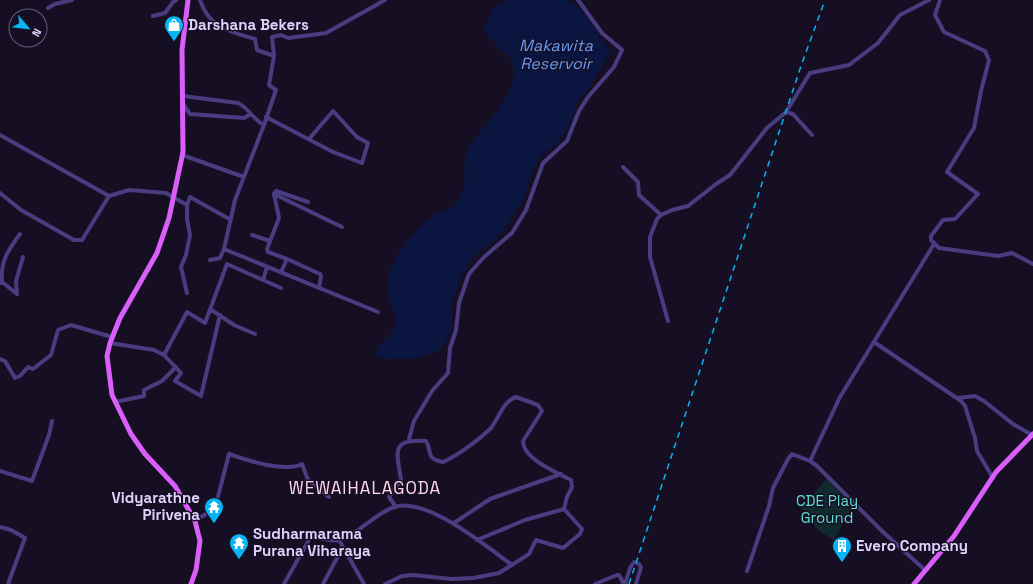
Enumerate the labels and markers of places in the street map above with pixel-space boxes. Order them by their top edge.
shop icon: Darshana Bekers [163,14,185,42]
place label: Darshana Bekers [188,15,309,34]
place label: Vidyarathne Pirivena [111,488,200,524]
temple icon: Vidyarathne Pirivena [203,496,225,524]
place label: Sudharmarama Purana Viharaya [253,524,371,560]
temple icon: Sudharmarama Purana Viharaya [228,532,250,560]
building icon: Evero Company [831,535,853,563]
place label: Evero Company [856,536,968,555]

